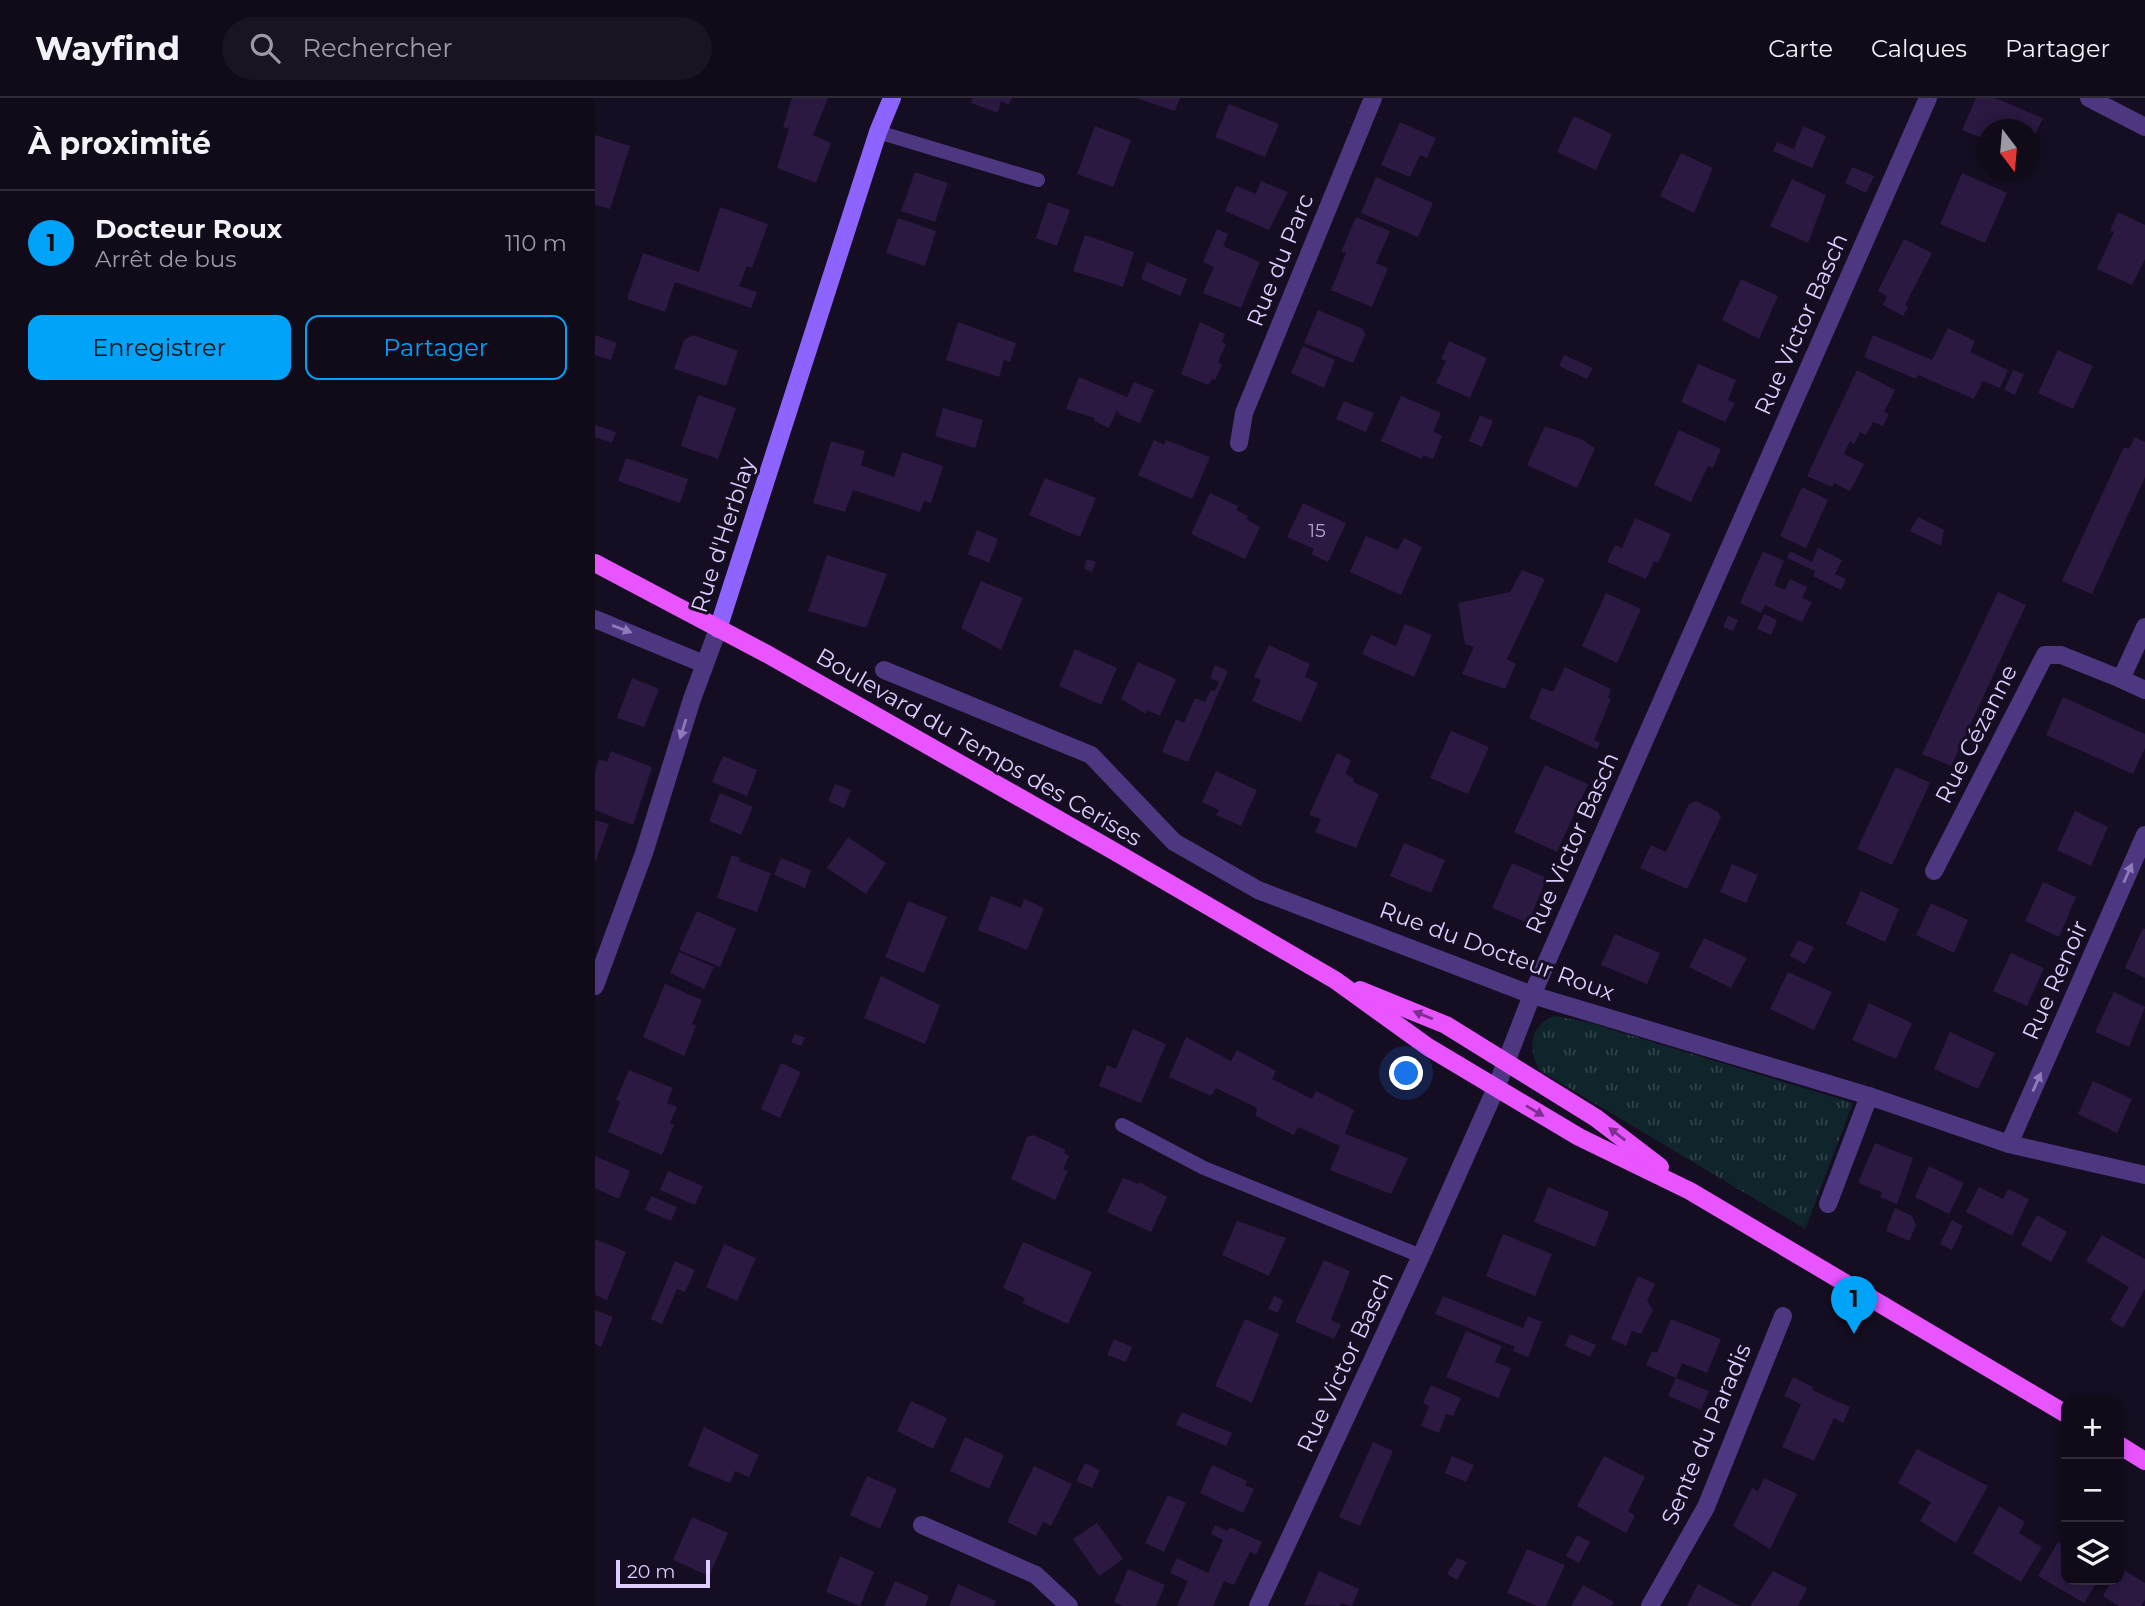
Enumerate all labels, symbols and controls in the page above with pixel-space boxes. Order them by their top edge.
search box [222,17,712,80]
text: Wayfind [35,28,180,68]
icon: search [246,29,284,67]
text: Rechercher [302,32,453,64]
text: Carte [1768,34,1833,63]
text: Calques [1871,34,1967,63]
text: Partager [2005,34,2110,63]
north arrow [1977,119,2040,182]
text: À proximité [28,125,211,162]
street label: Rue du Parc [1241,189,1319,330]
text: Docteur Roux [95,213,282,245]
text: 1 [46,229,56,257]
text: 110 m [505,229,567,257]
street label: Rue Victor Basch [1748,229,1854,419]
text: Arrêt de bus [95,245,237,273]
button: Enregistrer [28,315,291,380]
button: Partager [305,315,567,380]
street label: Rue d'Herblay [685,453,761,616]
house number: 15 [1308,519,1326,542]
one-way arrow [612,624,633,635]
street label: Boulevard du Temps des Cerises [811,642,1147,852]
street label: Rue Cézanne [1929,660,2023,808]
one-way arrow [677,719,688,740]
street label: Rue Victor Basch [1519,748,1625,938]
one-way arrow [2122,863,2134,883]
street label: Rue du Docteur Roux [1376,895,1618,1007]
street label: Rue Renoir [2016,916,2094,1044]
one-way arrow [1413,1010,1434,1021]
your location [1389,1056,1423,1090]
one-way arrow [2032,1071,2043,1092]
one-way arrow [1526,1104,1545,1117]
one-way arrow [1608,1127,1626,1141]
street label: Rue Victor Basch [1291,1267,1399,1457]
pin: 1 [1831,1276,1877,1334]
street label: Sente du Paradis [1655,1339,1757,1529]
map controls [2061,1396,2124,1585]
button: + [2061,1396,2124,1459]
button: − [2061,1459,2124,1522]
button: layers [2061,1522,2124,1585]
scale bar [616,1557,711,1589]
text: 20 m [627,1560,675,1583]

